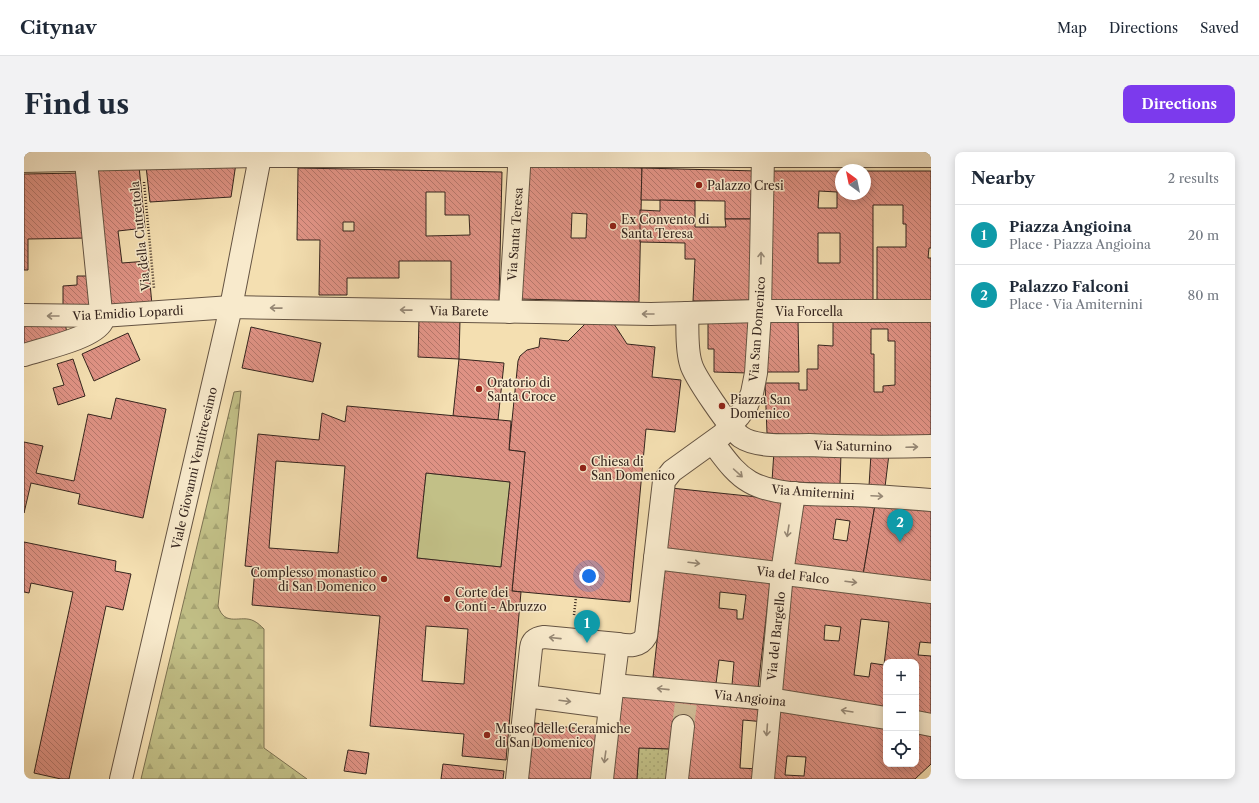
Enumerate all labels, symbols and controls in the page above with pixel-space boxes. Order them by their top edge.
text: Citynav [20,16,97,39]
text: Map [1057,19,1087,37]
text: Directions [1109,19,1178,37]
text: Saved [1200,19,1239,37]
button: Directions [1123,85,1235,123]
text: Find us [24,87,129,121]
north arrow [835,164,871,200]
text: Nearby [971,168,1035,188]
text: 2 results [1168,170,1219,186]
place label: Palazzo Cresi [707,178,784,193]
street label: Via della Cutrettola [127,180,153,293]
marker: Palazzo Cresi [694,180,704,190]
street label: Via Santa Teresa [504,186,526,282]
place label: Ex Convento di Santa Teresa [621,212,710,241]
text: Piazza Angioina [1009,217,1132,236]
marker: Ex Convento di Santa Teresa [608,221,618,231]
text: 1 [981,227,987,243]
text: 20 m [1188,227,1219,243]
text: Place · Piazza Angioina [1009,236,1151,252]
one-way arrow [757,252,765,265]
street label: Via San Domenico [746,276,768,383]
text: Palazzo Falconi [1009,277,1129,296]
text: 2 [980,287,988,303]
text: 80 m [1187,287,1219,303]
text: Place · Via Amiternini [1009,296,1143,312]
street label: Via Emidio Lopardi [71,303,184,323]
street label: Via Barete [428,303,489,319]
one-way arrow [270,304,283,312]
street label: Via Forcella [774,304,844,319]
one-way arrow [400,306,413,314]
one-way arrow [642,310,655,318]
one-way arrow [47,312,60,320]
place label: Oratorio di Santa Croce [487,375,556,404]
marker: Oratorio di Santa Croce [474,384,484,394]
street label: Viale Giovanni Ventitreesimo [168,385,220,552]
place label: Piazza San Domenico [730,392,791,421]
marker: Piazza San Domenico [717,401,727,411]
street label: Via Saturnino [813,438,892,454]
one-way arrow [905,443,918,451]
place label: Chiesa di San Domenico [591,454,675,483]
marker: Chiesa di San Domenico [578,463,588,473]
one-way arrow [733,468,743,477]
street label: Via Amiternini [770,482,855,502]
one-way arrow [870,492,883,500]
pin: 2 [887,509,913,542]
one-way arrow [784,524,792,537]
one-way arrow [687,559,700,567]
street label: Via del Falco [755,563,830,587]
place label: Complesso monastico di San Domenico [250,565,376,594]
your location [579,566,599,586]
marker: Complesso monastico di San Domenico [379,574,389,584]
one-way arrow [844,578,857,586]
place label: Corte dei Conti - Abruzzo [455,585,547,614]
street label: Via del Bargello [764,591,788,682]
marker: Corte dei Conti - Abruzzo [442,594,452,604]
pin: 1 [574,610,600,643]
one-way arrow [549,634,562,642]
map controls [883,659,919,767]
button: + [883,659,919,695]
one-way arrow [657,685,670,693]
street label: Via Angioina [712,687,787,709]
button: − [883,695,919,731]
one-way arrow [558,697,571,705]
one-way arrow [841,707,854,715]
place label: Museo delle Ceramiche di San Domenico [495,721,631,750]
one-way arrow [764,723,771,736]
marker: Museo delle Ceramiche di San Domenico [482,730,492,740]
button: locate [883,731,919,767]
one-way arrow [601,750,609,763]

